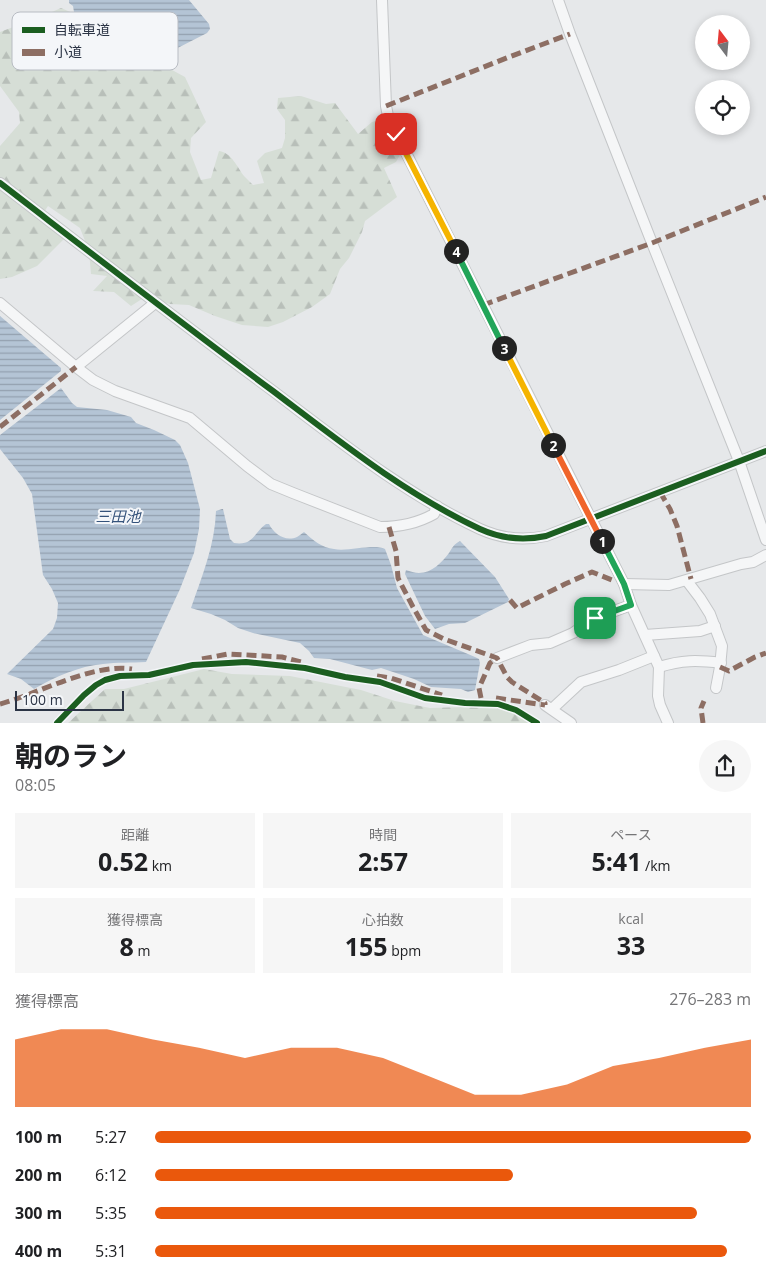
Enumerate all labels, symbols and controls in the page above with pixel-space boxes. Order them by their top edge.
legend [12,12,178,70]
north arrow [695,15,750,70]
map controls [695,15,750,135]
text: 自転車道 [54,20,110,39]
text: 小道 [54,42,82,61]
button: locate [695,80,750,135]
pin [375,113,417,155]
icon: check [382,120,410,148]
pin: 4 [444,238,468,264]
text: 4 [452,242,461,261]
pin: 3 [492,336,516,360]
text: 3 [500,339,509,358]
pin: 2 [540,432,566,458]
text: 2 [549,436,558,455]
water label: 三田池 [95,506,142,526]
pin: 1 [590,528,614,554]
text: 1 [598,532,607,551]
pin [574,597,616,639]
icon: arrive [581,604,609,632]
scale bar [15,688,124,711]
text: 100 m [22,690,63,709]
text: 朝のラン [15,736,127,774]
button: share [699,740,751,792]
text: 08:05 [15,774,56,796]
text: 距離 [121,825,149,844]
text: 時間 [369,825,397,844]
text: ペース [610,825,652,844]
text: 0.52 [98,844,148,878]
text: 2:57 [358,844,408,878]
text: 5:41 [591,844,641,878]
text: km [148,856,172,875]
text: /km [641,856,671,875]
text: kcal [618,909,644,928]
text: 獲得標高 [107,910,163,929]
text: 心拍数 [362,910,404,929]
text: 33 [617,928,645,962]
text: 8 [120,929,134,963]
text: 155 [345,929,388,963]
text: m [134,941,150,960]
text: bpm [388,941,421,960]
text: 276–283 m [669,988,751,1010]
text: 獲得標高 [15,990,79,1012]
text: 100 m [15,1126,62,1148]
text: 5:27 [95,1126,127,1148]
text: 200 m [15,1164,62,1186]
text: 6:12 [95,1164,127,1186]
text: 300 m [15,1202,62,1224]
text: 5:35 [95,1202,127,1224]
text: 400 m [15,1240,62,1262]
text: 5:31 [95,1240,127,1262]

